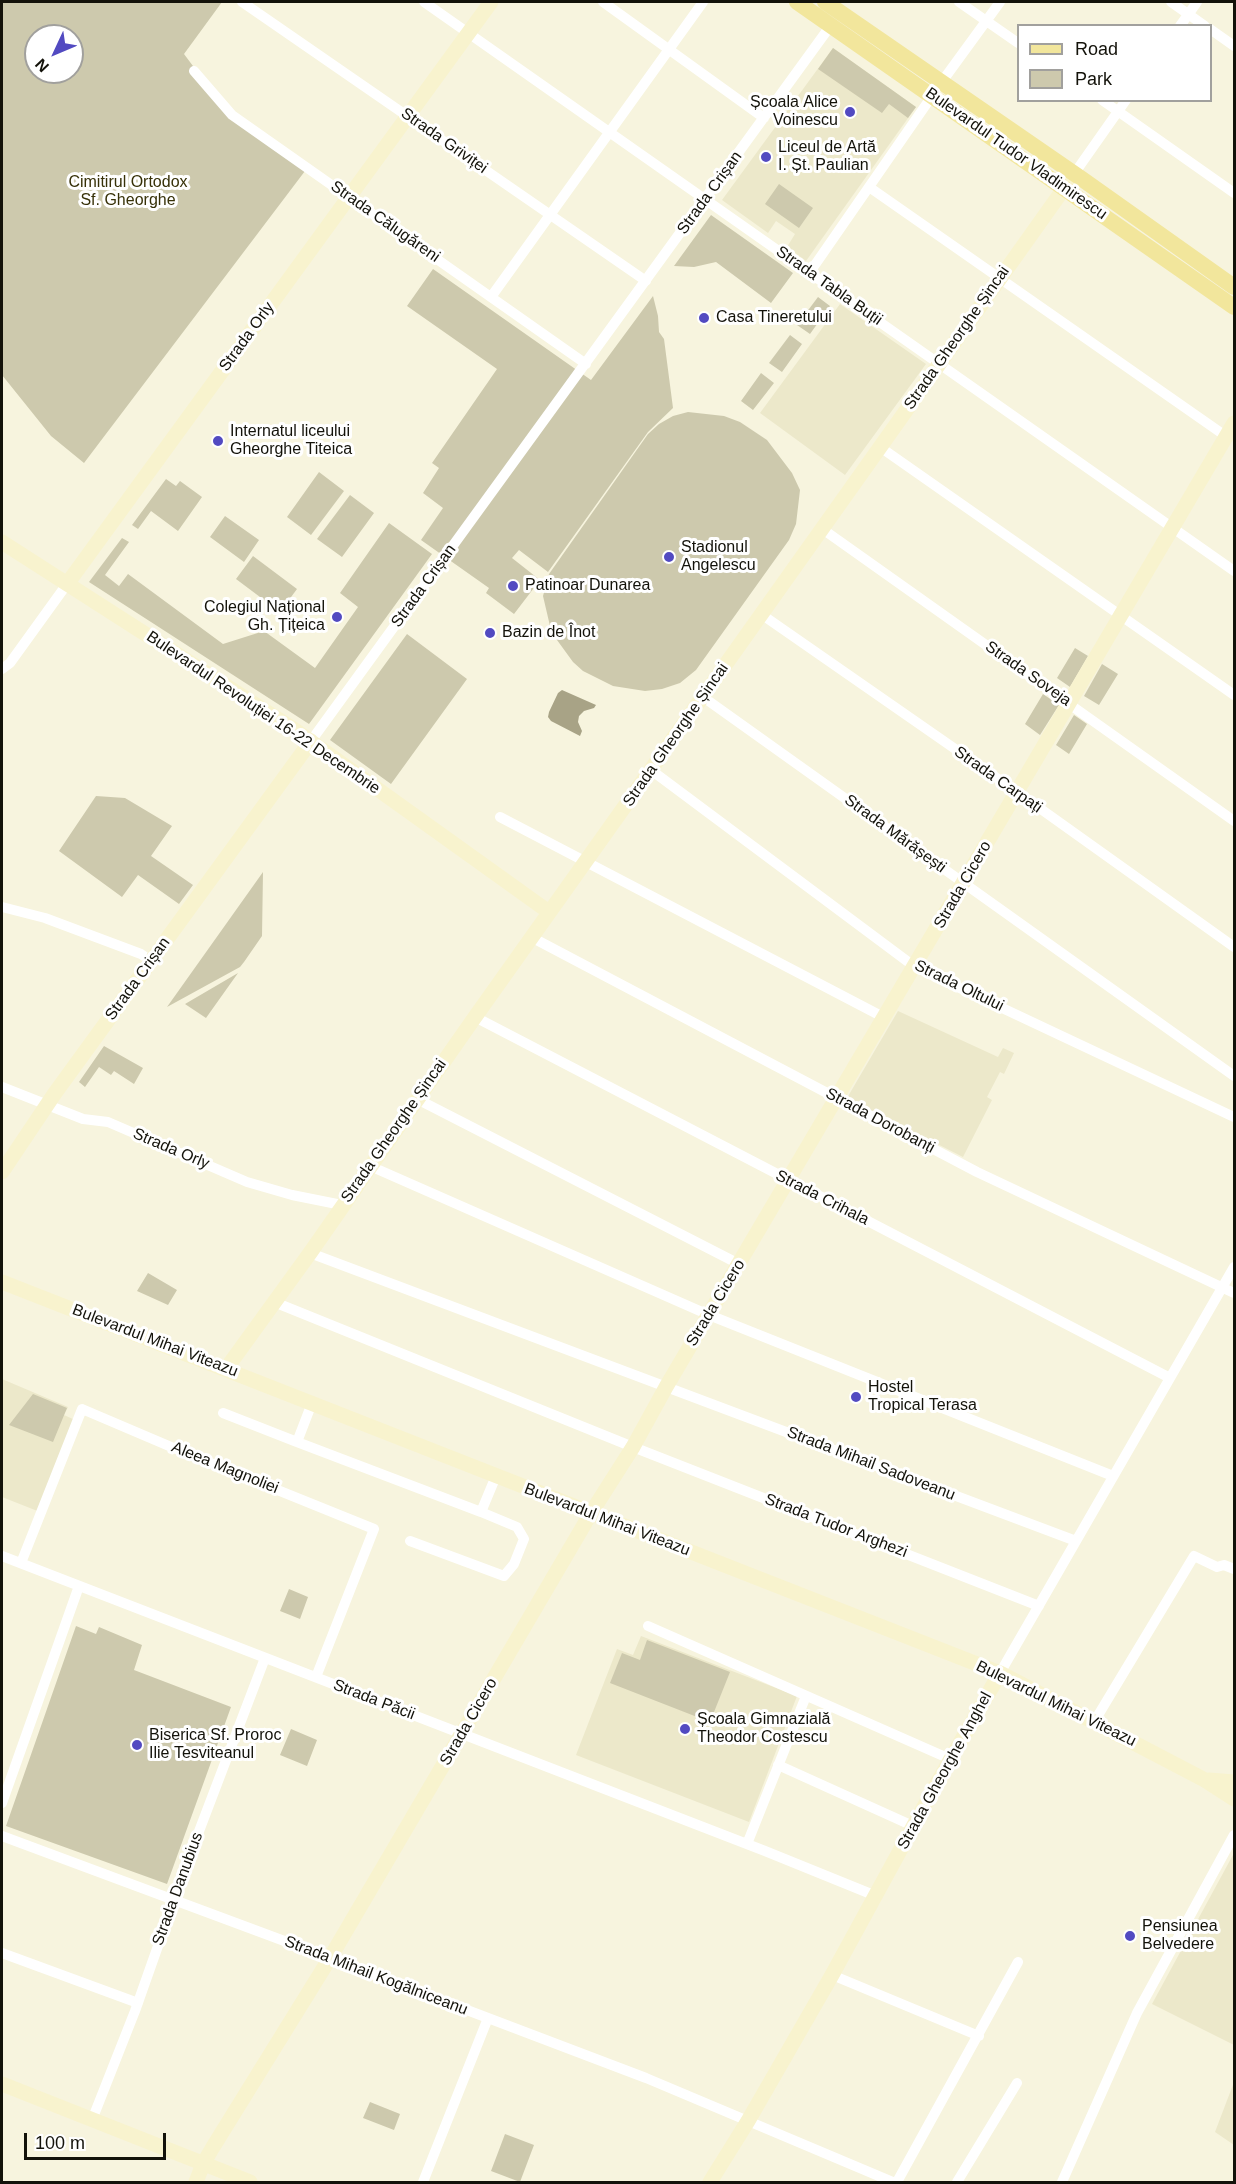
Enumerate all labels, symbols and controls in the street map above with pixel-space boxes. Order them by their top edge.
north arrow [24,24,84,84]
legend [1017,24,1212,102]
text: Road [1075,39,1118,59]
text: N [32,55,52,76]
text: Park [1075,69,1112,89]
street label: Bulevardul Tudor Vladimirescu [922,84,1110,224]
place label: Școala Alice Voinescu [750,93,838,131]
street label: Strada Griviței [397,104,491,178]
marker: Școala Alice Voinescu [843,105,857,119]
place label: Liceul de Artă I. Șt. Paulian [778,138,876,176]
street label: Strada Crișan [673,148,747,238]
marker: Liceul de Artă I. Șt. Paulian [759,150,773,164]
park label: Cimitirul Ortodox Sf. Gheorghe [68,173,188,211]
street label: Strada Călugăreni [327,177,443,267]
street label: Strada Tabla Buții [772,242,886,330]
street label: Strada Gheorghe Șincai [900,263,1014,413]
street label: Strada Orly [215,299,279,375]
place label: Casa Tineretului [716,308,832,328]
marker: Casa Tineretului [697,311,711,325]
place label: Internatul liceului Gheorghe Titeica [230,422,352,460]
marker: Internatul liceului Gheorghe Titeica [211,434,225,448]
place label: Stadionul Angelescu [681,538,756,576]
street label: Strada Crișan [387,541,461,631]
marker: Stadionul Angelescu [662,550,676,564]
place label: Patinoar Dunarea [525,576,650,596]
marker: Patinoar Dunarea [506,579,520,593]
place label: Colegiul Național Gh. Țițeica [204,598,325,636]
marker: Colegiul Național Gh. Țițeica [330,610,344,624]
place label: Bazin de Înot [502,623,595,643]
marker: Bazin de Înot [483,626,497,640]
street label: Bulevardul Revoluției 16-22 Decembrie [143,627,383,799]
street label: Strada Soveja [981,637,1075,711]
street label: Strada Gheorghe Șincai [619,660,733,810]
street label: Strada Carpați [950,743,1046,817]
street label: Strada Mărășești [840,791,950,877]
street label: Strada Cicero [930,838,996,932]
street label: Strada Crișan [101,934,175,1024]
street label: Strada Oltului [911,956,1007,1016]
street label: Strada Gheorghe Șincai [337,1056,451,1206]
street label: Strada Dorobanți [822,1084,938,1158]
street label: Strada Orly [130,1124,212,1174]
street label: Strada Crihala [772,1166,872,1230]
street label: Strada Cicero [683,1256,749,1350]
street label: Bulevardul Mihai Viteazu [69,1301,241,1381]
place label: Hostel Tropical Terasa [868,1378,977,1416]
marker: Hostel Tropical Terasa [849,1390,863,1404]
street label: Strada Mihail Sadoveanu [784,1423,958,1505]
street label: Aleea Magnoliei [169,1438,281,1498]
street label: Bulevardul Mihai Viteazu [521,1480,693,1560]
street label: Strada Tudor Arghezi [762,1490,910,1562]
street label: Bulevardul Mihai Viteazu [973,1657,1139,1751]
street label: Strada Cicero [436,1675,502,1769]
street label: Strada Păcii [330,1676,418,1724]
street label: Strada Gheorghe Anghel [894,1689,996,1853]
place label: Școala Gimnazială Theodor Costescu [697,1710,830,1748]
marker: Școala Gimnazială Theodor Costescu [678,1722,692,1736]
place label: Biserica Sf. Proroc Ilie Tesviteanul [149,1726,281,1764]
marker: Biserica Sf. Proroc Ilie Tesviteanul [130,1738,144,1752]
street label: Strada Danubius [149,1830,207,1948]
place label: Pensiunea Belvedere [1142,1917,1218,1955]
marker: Pensiunea Belvedere [1123,1929,1137,1943]
street label: Strada Mihail Kogălniceanu [282,1932,470,2020]
scale bar [27,2121,170,2159]
text: 100 m [35,2133,85,2153]

